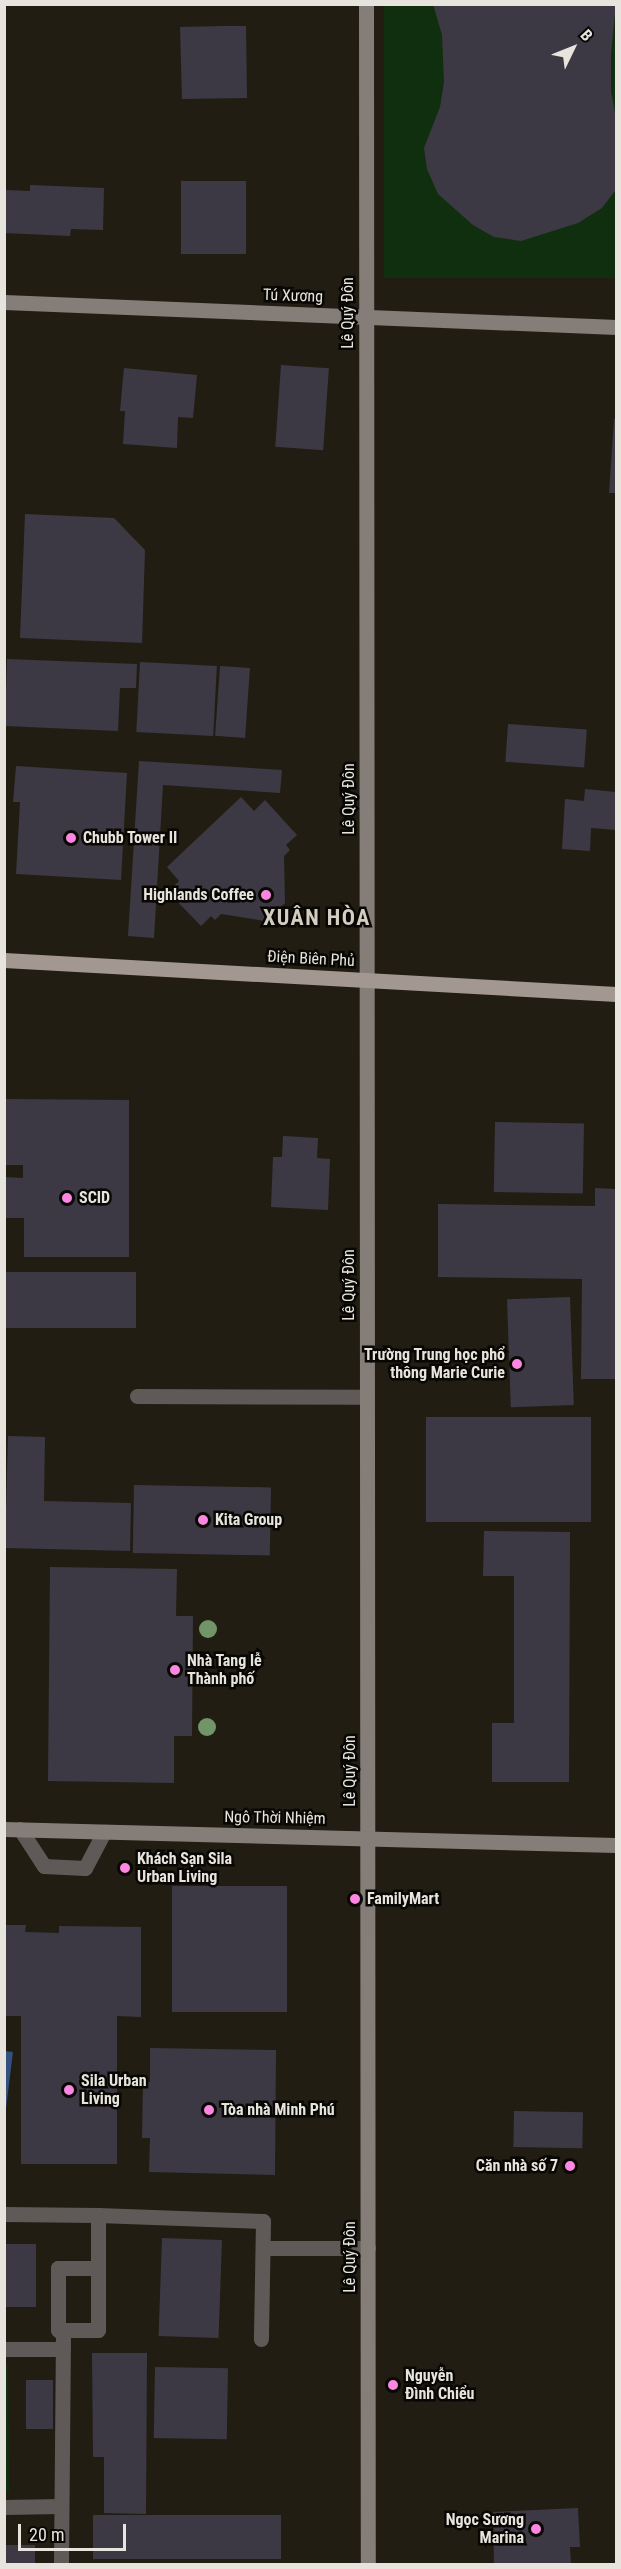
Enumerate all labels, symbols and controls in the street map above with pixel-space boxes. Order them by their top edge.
north arrow [543,18,603,78]
text: B [577,26,597,45]
street label: Lê Quý Đôn [338,277,358,349]
street label: Tú Xương [263,285,323,307]
street label: Lê Quý Đôn [339,763,359,835]
place label: Chubb Tower II [83,828,178,848]
marker: Chubb Tower II [64,831,78,845]
place label: Highlands Coffee [143,885,254,905]
marker: Highlands Coffee [259,888,273,902]
district label: XUÂN HÒA [263,905,371,931]
street label: Điện Biên Phủ [267,947,355,971]
place label: SCID [79,1188,110,1208]
marker: SCID [60,1191,74,1205]
street label: Lê Quý Đôn [339,1249,359,1321]
place label: Trường Trung học phổ thông Marie Curie [363,1345,505,1383]
marker: Trường Trung học phổ thông Marie Curie [510,1357,524,1371]
place label: Kita Group [215,1510,282,1530]
marker: Kita Group [196,1513,210,1527]
place label: Nhà Tang lễ Thành phố [187,1651,262,1689]
marker: Nhà Tang lễ Thành phố [168,1663,182,1677]
street label: Lê Quý Đôn [340,1735,360,1807]
street label: Ngô Thời Nhiệm [224,1808,326,1828]
place label: Khách Sạn Sila Urban Living [137,1849,232,1887]
marker: Khách Sạn Sila Urban Living [118,1861,132,1875]
place label: FamilyMart [367,1889,439,1909]
marker: FamilyMart [348,1892,362,1906]
place label: Sila Urban Living [81,2071,147,2109]
marker: Sila Urban Living [62,2083,76,2097]
place label: Tòa nhà Minh Phú [221,2100,335,2120]
marker: Tòa nhà Minh Phú [202,2103,216,2117]
place label: Căn nhà số 7 [476,2156,558,2176]
marker: Căn nhà số 7 [563,2159,577,2173]
street label: Lê Quý Đôn [340,2221,360,2293]
place label: Nguyễn Đình Chiểu [405,2366,474,2404]
marker: Nguyễn Đình Chiểu [386,2378,400,2392]
place label: Ngọc Sương Marina [446,2510,524,2548]
scale bar [21,2512,129,2550]
marker: Ngọc Sương Marina [529,2522,543,2536]
text: 20 m [29,2524,64,2545]

